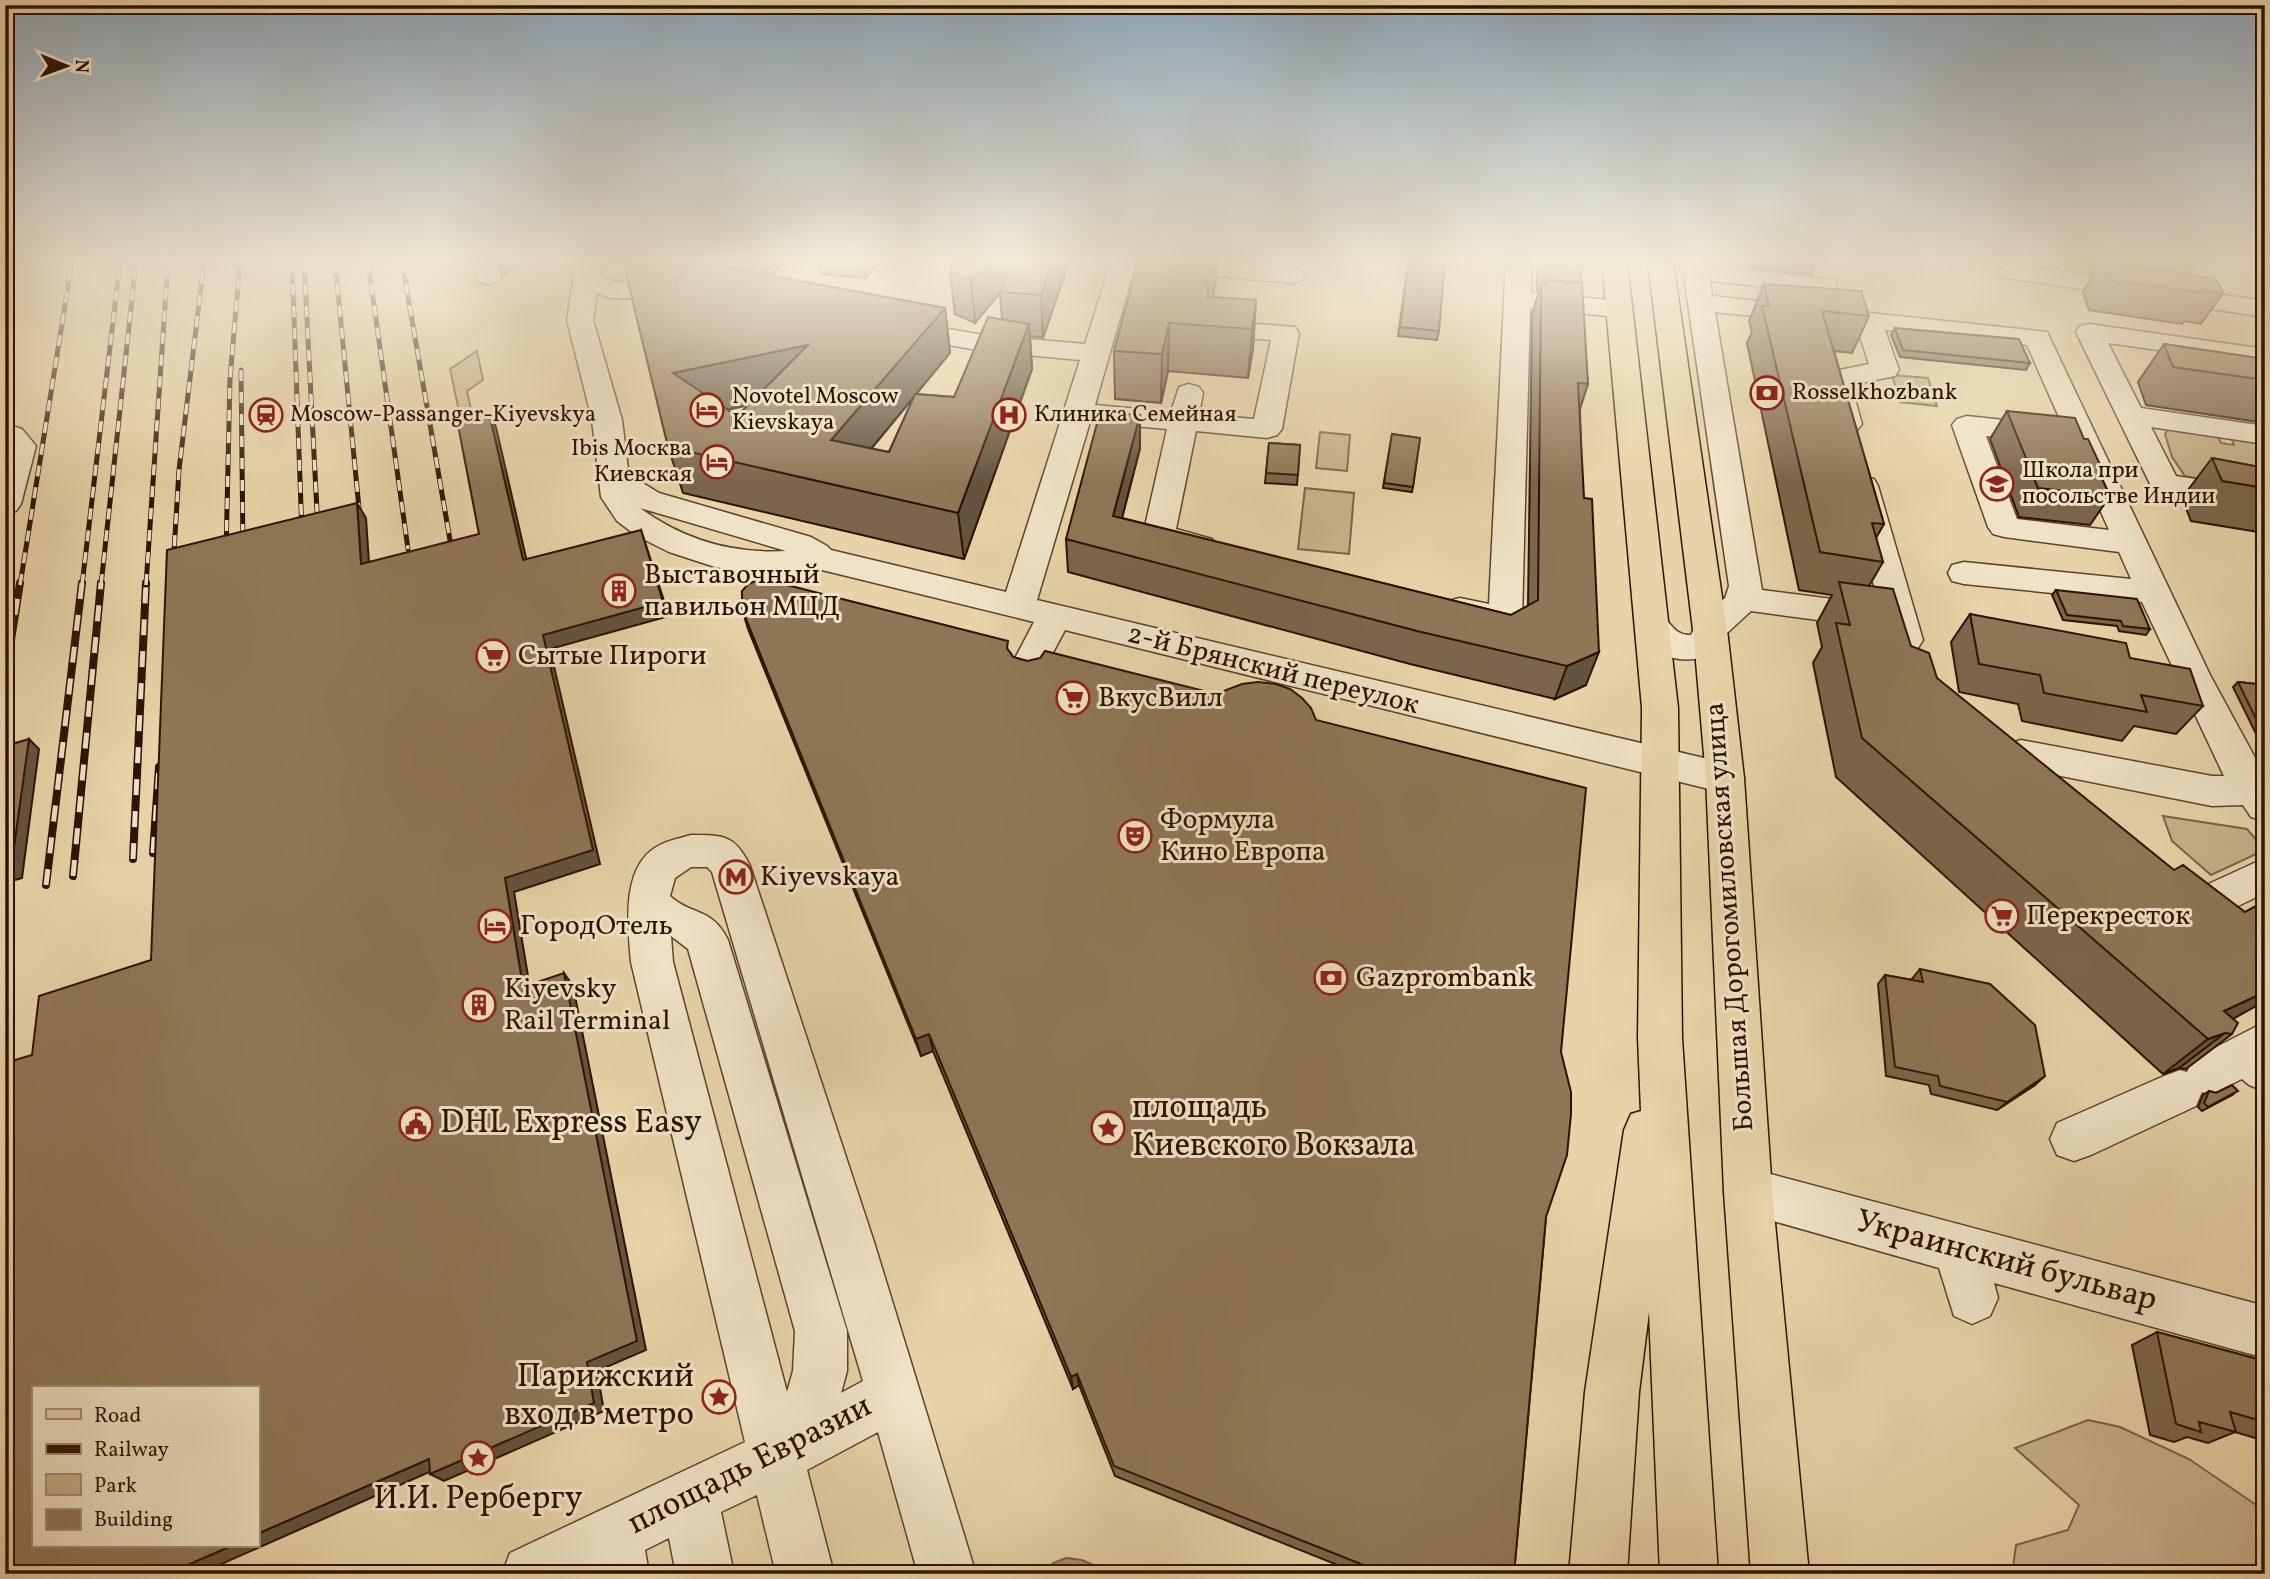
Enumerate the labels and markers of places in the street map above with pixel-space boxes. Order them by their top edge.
bank icon: Rosselkhozbank [1748,374,1786,412]
place label: Rosselkhozbank [1792,377,1958,409]
place label: Novotel Moscow Kievskaya [732,381,899,439]
hotel icon: Novotel Moscow Kievskaya [688,391,726,429]
station icon: Moscow-Passanger-Kiyevskya [247,396,285,434]
hospital icon: Клиника Семейная [990,396,1028,434]
place label: Moscow-Passanger-Kiyevskya [290,399,596,431]
place label: Клиника Семейная [1034,399,1237,431]
place label: Ibis Москва Киевская [571,433,692,491]
hotel icon: Ibis Москва Киевская [698,443,736,481]
place label: Школа при посольстве Индии [2022,455,2215,513]
school or university icon: Школа при посольстве Индии [1978,465,2016,503]
place label: Выставочный павильон МЦД [644,556,840,627]
building icon: Выставочный павильон МЦД [600,572,638,610]
supermarket icon: Сытые Пироги [474,637,512,675]
place label: Сытые Пироги [518,637,707,676]
supermarket icon: ВкусВилл [1054,679,1092,717]
place label: ВкусВилл [1098,679,1223,718]
place label: Формула Кино Европа [1160,801,1326,872]
theatre icon: Формула Кино Европа [1116,817,1154,855]
metro station icon: Kiyevskaya [717,858,755,896]
place label: Kiyevskaya [760,858,900,897]
supermarket icon: Перекресток [1983,897,2021,935]
place label: Перекресток [2026,897,2190,936]
hotel icon: ГородОтель [476,907,514,945]
place label: ГородОтель [520,907,673,946]
bank icon: Gazprombank [1312,959,1350,997]
place label: Gazprombank [1356,959,1533,998]
place label: Kiyevsky Rail Terminal [504,970,670,1041]
building icon: Kiyevsky Rail Terminal [460,986,498,1024]
place label: площадь Киевского Вокзала [1132,1086,1415,1170]
place label: DHL Express Easy [440,1101,702,1147]
public building icon: DHL Express Easy [397,1105,435,1143]
place icon: площадь Киевского Вокзала [1089,1109,1127,1147]
place label: Парижский вход в метро [504,1355,694,1439]
place icon: Парижский вход в метро [700,1378,738,1416]
place icon: И.И. Рербергу [459,1439,497,1477]
place label: И.И. Рербергу [373,1477,583,1523]

